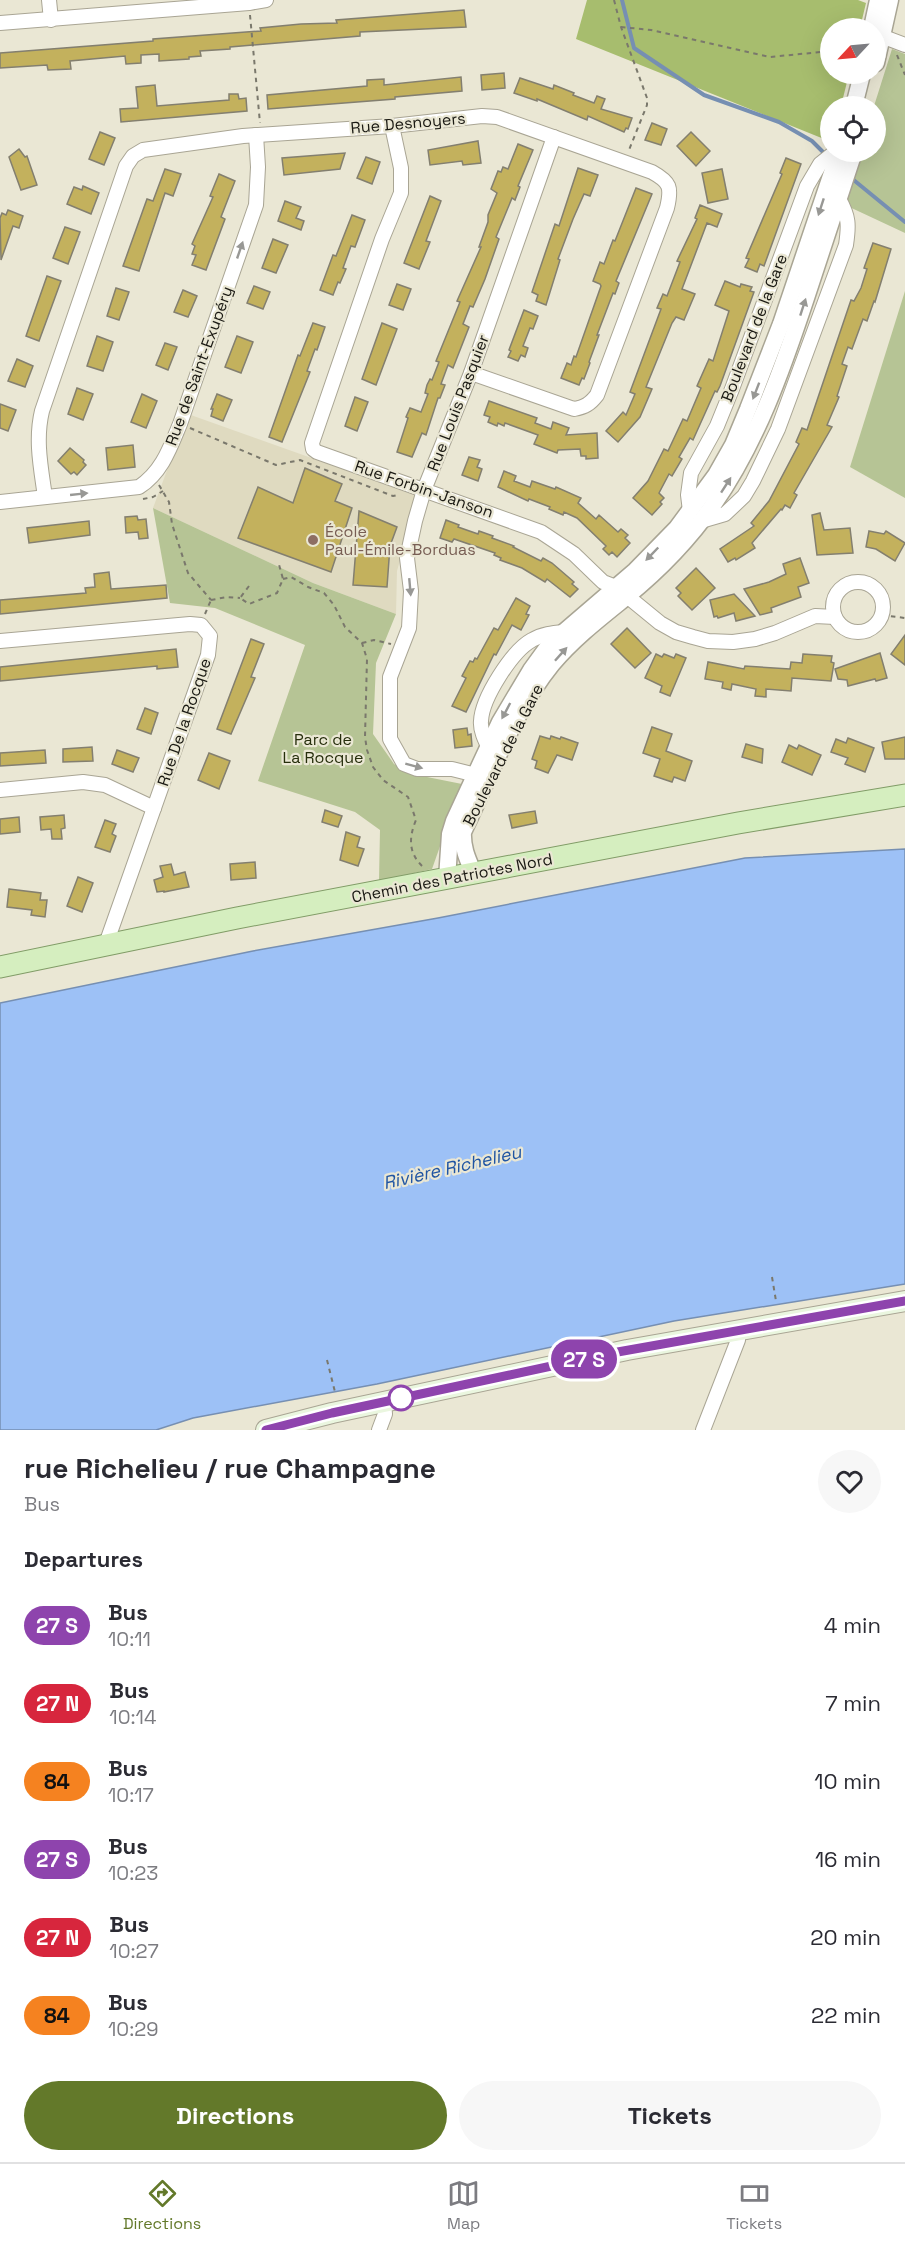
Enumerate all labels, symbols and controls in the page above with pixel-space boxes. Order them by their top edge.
north arrow [820,18,886,84]
map controls [820,18,886,162]
button: locate [820,96,886,162]
street label: Rue Desnoyers [350,108,466,138]
one-way arrow [816,198,825,216]
one-way arrow [236,241,246,259]
street label: Boulevard de la Gare [716,251,792,405]
street label: Rue de Saint-Exupéry [160,283,238,449]
one-way arrow [798,298,808,316]
street label: Rue Louis Pasquier [422,332,494,474]
one-way arrow [750,382,760,400]
street label: Rue Forbin-Janson [352,455,496,523]
one-way arrow [720,477,731,493]
one-way arrow [70,489,89,498]
place label: École Paul-Émile-Borduas [325,521,476,560]
marker: École Paul-Émile-Borduas [306,533,320,547]
one-way arrow [645,546,659,561]
one-way arrow [405,578,415,597]
one-way arrow [554,647,567,662]
street label: Rue De la Rocque [152,655,216,789]
street label: Boulevard de la Gare [458,680,548,830]
one-way arrow [501,702,511,719]
park label: Parc de La Rocque [282,729,364,768]
one-way arrow [405,762,423,772]
street label: Chemin des Patriotes Nord [350,848,554,908]
water label: Rivière Richelieu [381,1140,524,1194]
line badge: 27 S [542,1340,626,1378]
text: 27 S [563,1346,605,1373]
unlabelled marker [388,1385,414,1411]
text: rue Richelieu / rue Champagne [24,1450,436,1486]
button: heart [818,1450,881,1513]
text: Bus [24,1491,60,1517]
text: Departures [24,1545,143,1573]
text: Bus [108,1598,148,1626]
text: 4 min [824,1611,881,1639]
text: 27 S [36,1612,78,1639]
text: 10:11 [108,1626,151,1652]
text: Bus [109,1676,149,1704]
text: 7 min [825,1689,881,1717]
text: 27 N [36,1690,79,1717]
text: 10:14 [109,1704,156,1730]
text: Bus [108,1754,148,1782]
text: 10 min [814,1767,881,1795]
text: 84 [44,1768,70,1795]
text: 10:17 [108,1782,154,1808]
text: Bus [108,1832,148,1860]
text: 16 min [815,1845,881,1873]
text: 27 S [36,1846,78,1873]
text: 10:23 [108,1860,158,1886]
text: Bus [109,1910,149,1938]
text: 20 min [810,1923,881,1951]
text: 27 N [36,1924,79,1951]
text: 10:27 [109,1938,159,1964]
text: Bus [108,1988,148,2016]
text: 22 min [811,2001,881,2029]
text: 84 [44,2002,70,2029]
text: 10:29 [108,2016,159,2042]
button: Directions [24,2081,447,2150]
button: Tickets [459,2081,881,2150]
tab: Directions [123,2177,201,2234]
tab: Map [447,2177,480,2234]
tab: Tickets [726,2177,782,2234]

